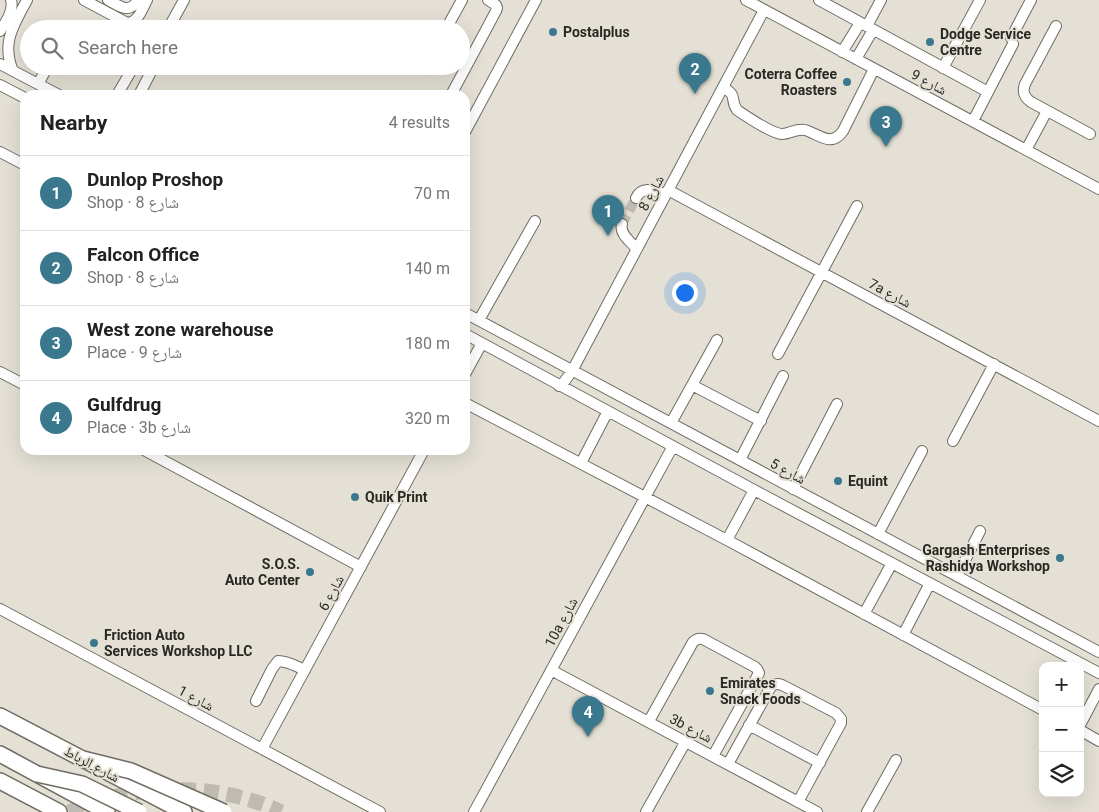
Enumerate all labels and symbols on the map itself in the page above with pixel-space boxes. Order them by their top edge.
place label: Postalplus [563,24,630,40]
marker: Postalplus [547,26,559,38]
place label: Dodge Service Centre [940,26,1031,58]
marker: Dodge Service Centre [924,36,936,48]
pin: 2 [679,53,711,94]
place label: Coterra Coffee Roasters [745,66,837,98]
street label: شارع 9 [908,66,950,100]
marker: Coterra Coffee Roasters [841,76,853,88]
pin: 3 [870,106,902,147]
street label: شارع 8 [635,172,669,214]
pin: 1 [592,195,624,236]
street label: 7a شارع [865,275,914,313]
your location [672,280,698,306]
street label: شارع 5 [767,455,808,489]
place label: Equint [848,473,888,489]
marker: Equint [832,475,844,487]
place label: Quik Print [365,489,428,505]
marker: Quik Print [349,491,361,503]
place label: Gargash Enterprises Rashidya Workshop [922,542,1050,574]
marker: Gargash Enterprises Rashidya Workshop [1054,552,1066,564]
place label: S.O.S. Auto Center [225,556,300,588]
marker: S.O.S. Auto Center [304,566,316,578]
street label: شارع 6 [315,572,349,614]
street label: 10a شارع [541,595,582,650]
place label: Friction Auto Services Workshop LLC [104,627,252,659]
marker: Friction Auto Services Workshop LLC [88,637,100,649]
place label: Emirates Snack Foods [720,675,801,707]
street label: شارع 1 [175,682,217,716]
marker: Emirates Snack Foods [704,685,716,697]
pin: 4 [572,696,604,737]
street label: 3b شارع [666,710,715,748]
street label: شارع الرباط [61,743,122,787]

